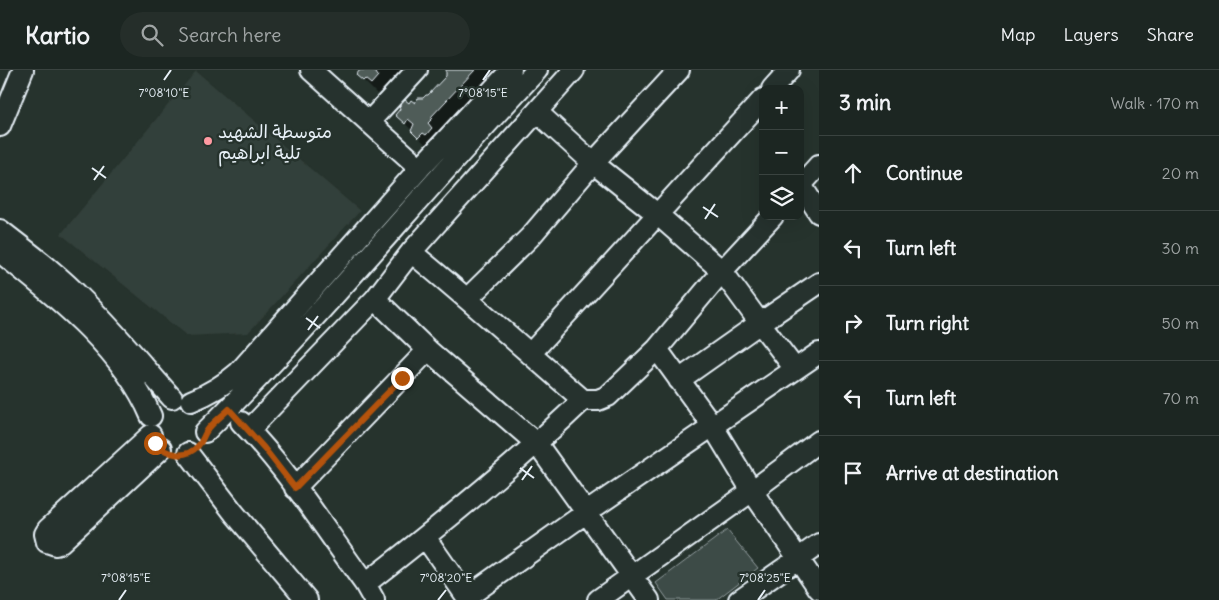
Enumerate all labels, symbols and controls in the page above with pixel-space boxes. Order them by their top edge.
search box [120,12,470,57]
text: Kartio [25,20,90,50]
icon: search [138,21,166,49]
text: Search here [178,23,281,47]
text: Map [1000,23,1035,46]
text: Layers [1063,23,1119,46]
text: Share [1147,23,1194,46]
text: 7°08'10"E [139,85,189,100]
text: 7°08'15"E [458,85,508,100]
map controls [759,85,804,220]
button: + [759,85,804,130]
text: 3 min [839,89,891,116]
text: Walk · 170 m [1110,93,1199,113]
place label: متوسطة الشهيد تلية ابراهيم [218,120,332,167]
button: − [759,130,804,175]
marker: متوسطة الشهيد تلية ابراهيم [202,135,214,147]
icon: ahead [839,159,867,187]
text: Continue [886,161,963,185]
text: 20 m [1162,163,1199,183]
button: layers [759,175,804,220]
icon: left [839,234,867,262]
text: Turn left [886,236,956,260]
text: 30 m [1162,238,1199,258]
icon: right [839,309,867,337]
text: Turn right [886,311,969,335]
text: 50 m [1161,313,1199,333]
route end [391,367,414,390]
icon: left [839,384,867,412]
text: Turn left [886,386,956,410]
text: 70 m [1163,388,1199,408]
route start [144,432,167,455]
icon: arrive [839,459,867,487]
text: Arrive at destination [886,461,1059,485]
text: 7°08'15"E [101,570,151,585]
text: 7°08'20"E [420,570,472,585]
text: 7°08'25"E [739,570,791,585]

